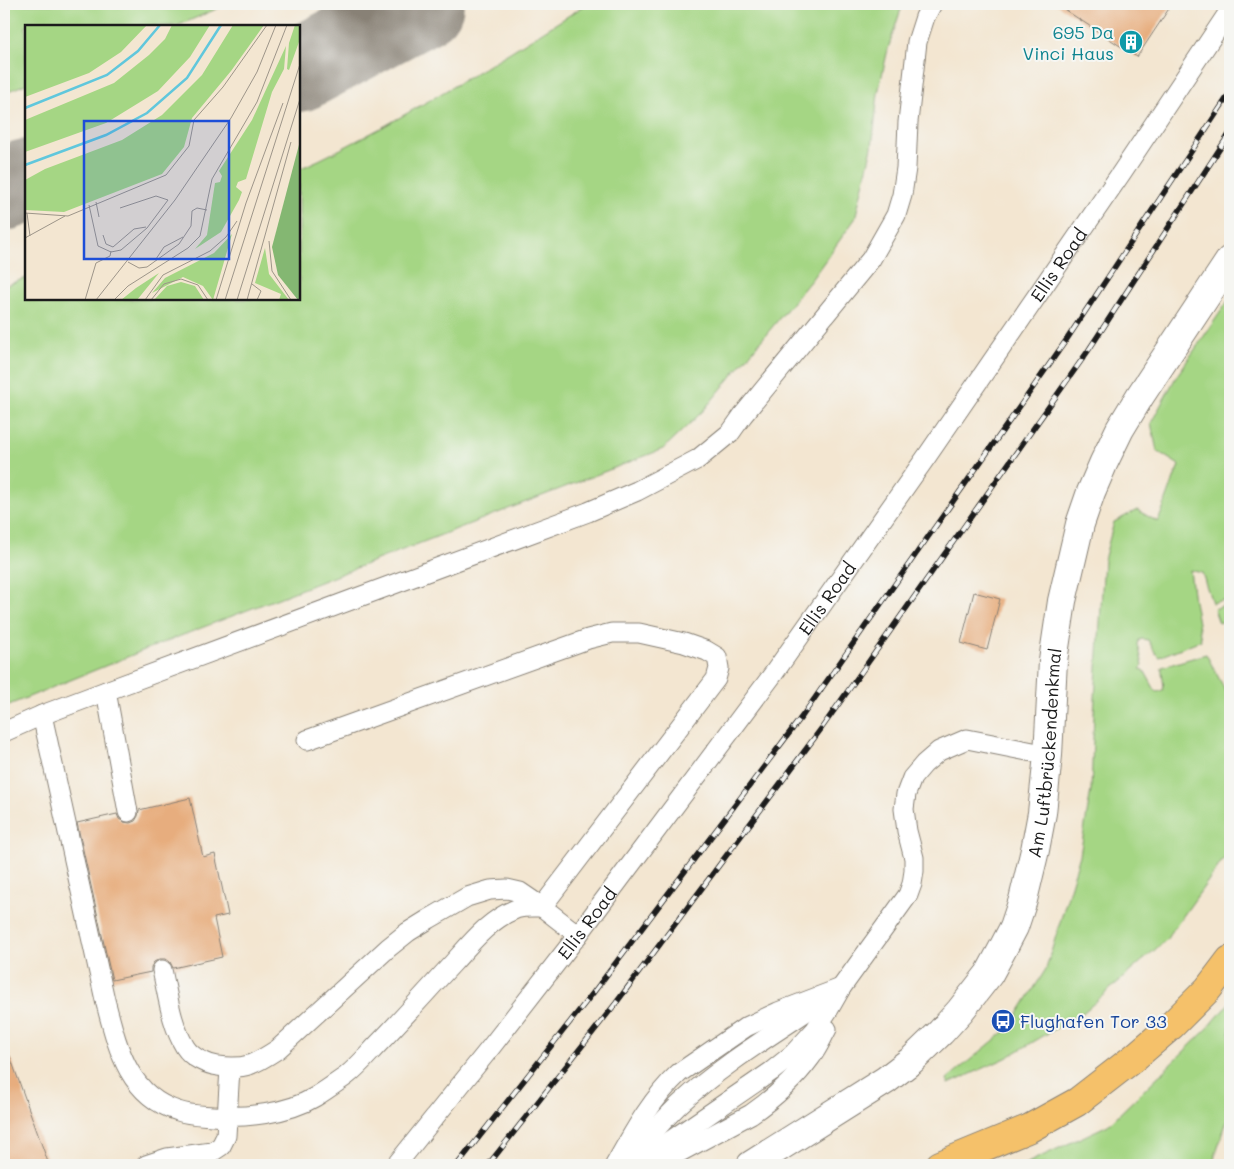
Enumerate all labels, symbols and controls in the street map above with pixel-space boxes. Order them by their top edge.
place label: 695 Da Vinci Haus [1022,20,1114,65]
inset map [25,25,300,300]
building icon: 695 Da Vinci Haus [1118,29,1144,55]
street label: Ellis Road [1025,223,1092,306]
street label: Ellis Road [793,557,861,640]
street label: Am Luftbrückendenkmal [1022,646,1067,860]
street label: Ellis Road [552,882,622,964]
bus stop icon: Flughafen Tor 33 [990,1008,1016,1034]
place label: Flughafen Tor 33 [1020,1009,1167,1033]

